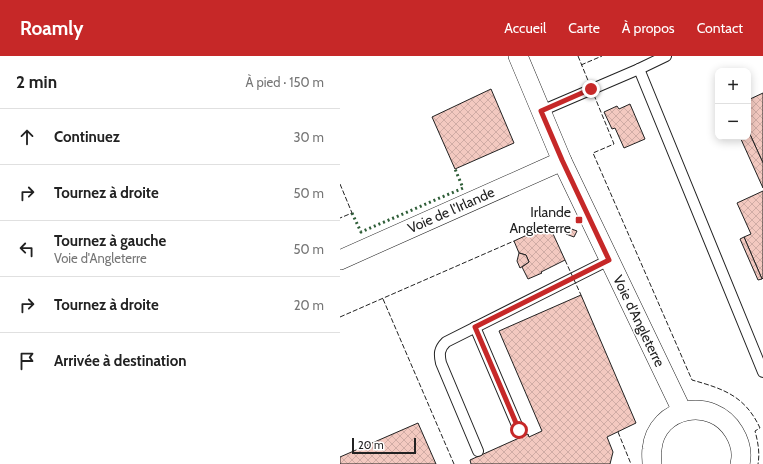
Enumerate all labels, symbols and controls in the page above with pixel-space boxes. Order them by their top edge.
text: Roamly [20,17,83,40]
text: Accueil [504,19,546,37]
text: Carte [568,19,600,37]
text: À propos [622,19,675,37]
text: Contact [697,19,743,37]
map controls [715,68,751,140]
button: + [715,68,751,104]
text: 2 min [16,72,57,92]
text: À pied · 150 m [246,74,324,90]
route end [582,80,600,98]
button: − [715,104,751,140]
icon: ahead [16,126,38,148]
text: Continuez [54,128,120,146]
text: 30 m [294,129,324,145]
icon: right [16,182,38,204]
street label: Voie de l'Irlande [405,183,497,237]
text: Tournez à droite [54,184,159,202]
text: 50 m [294,185,324,201]
place label: Irlande Angleterre [510,203,571,237]
marker: Irlande Angleterre [574,215,584,225]
text: Tournez à gauche [54,232,166,250]
icon: left [16,238,38,260]
text: 50 m [294,241,324,257]
text: Voie d'Angleterre [54,250,147,266]
street label: Voie d'Angleterre [609,272,669,370]
icon: right [16,294,38,316]
text: Tournez à droite [54,296,159,314]
text: 20 m [294,297,324,313]
icon: arrive [16,350,38,372]
text: Arrivée à destination [54,352,186,370]
route start [510,421,528,439]
scale bar [352,436,416,455]
text: 20 m [358,438,384,452]

